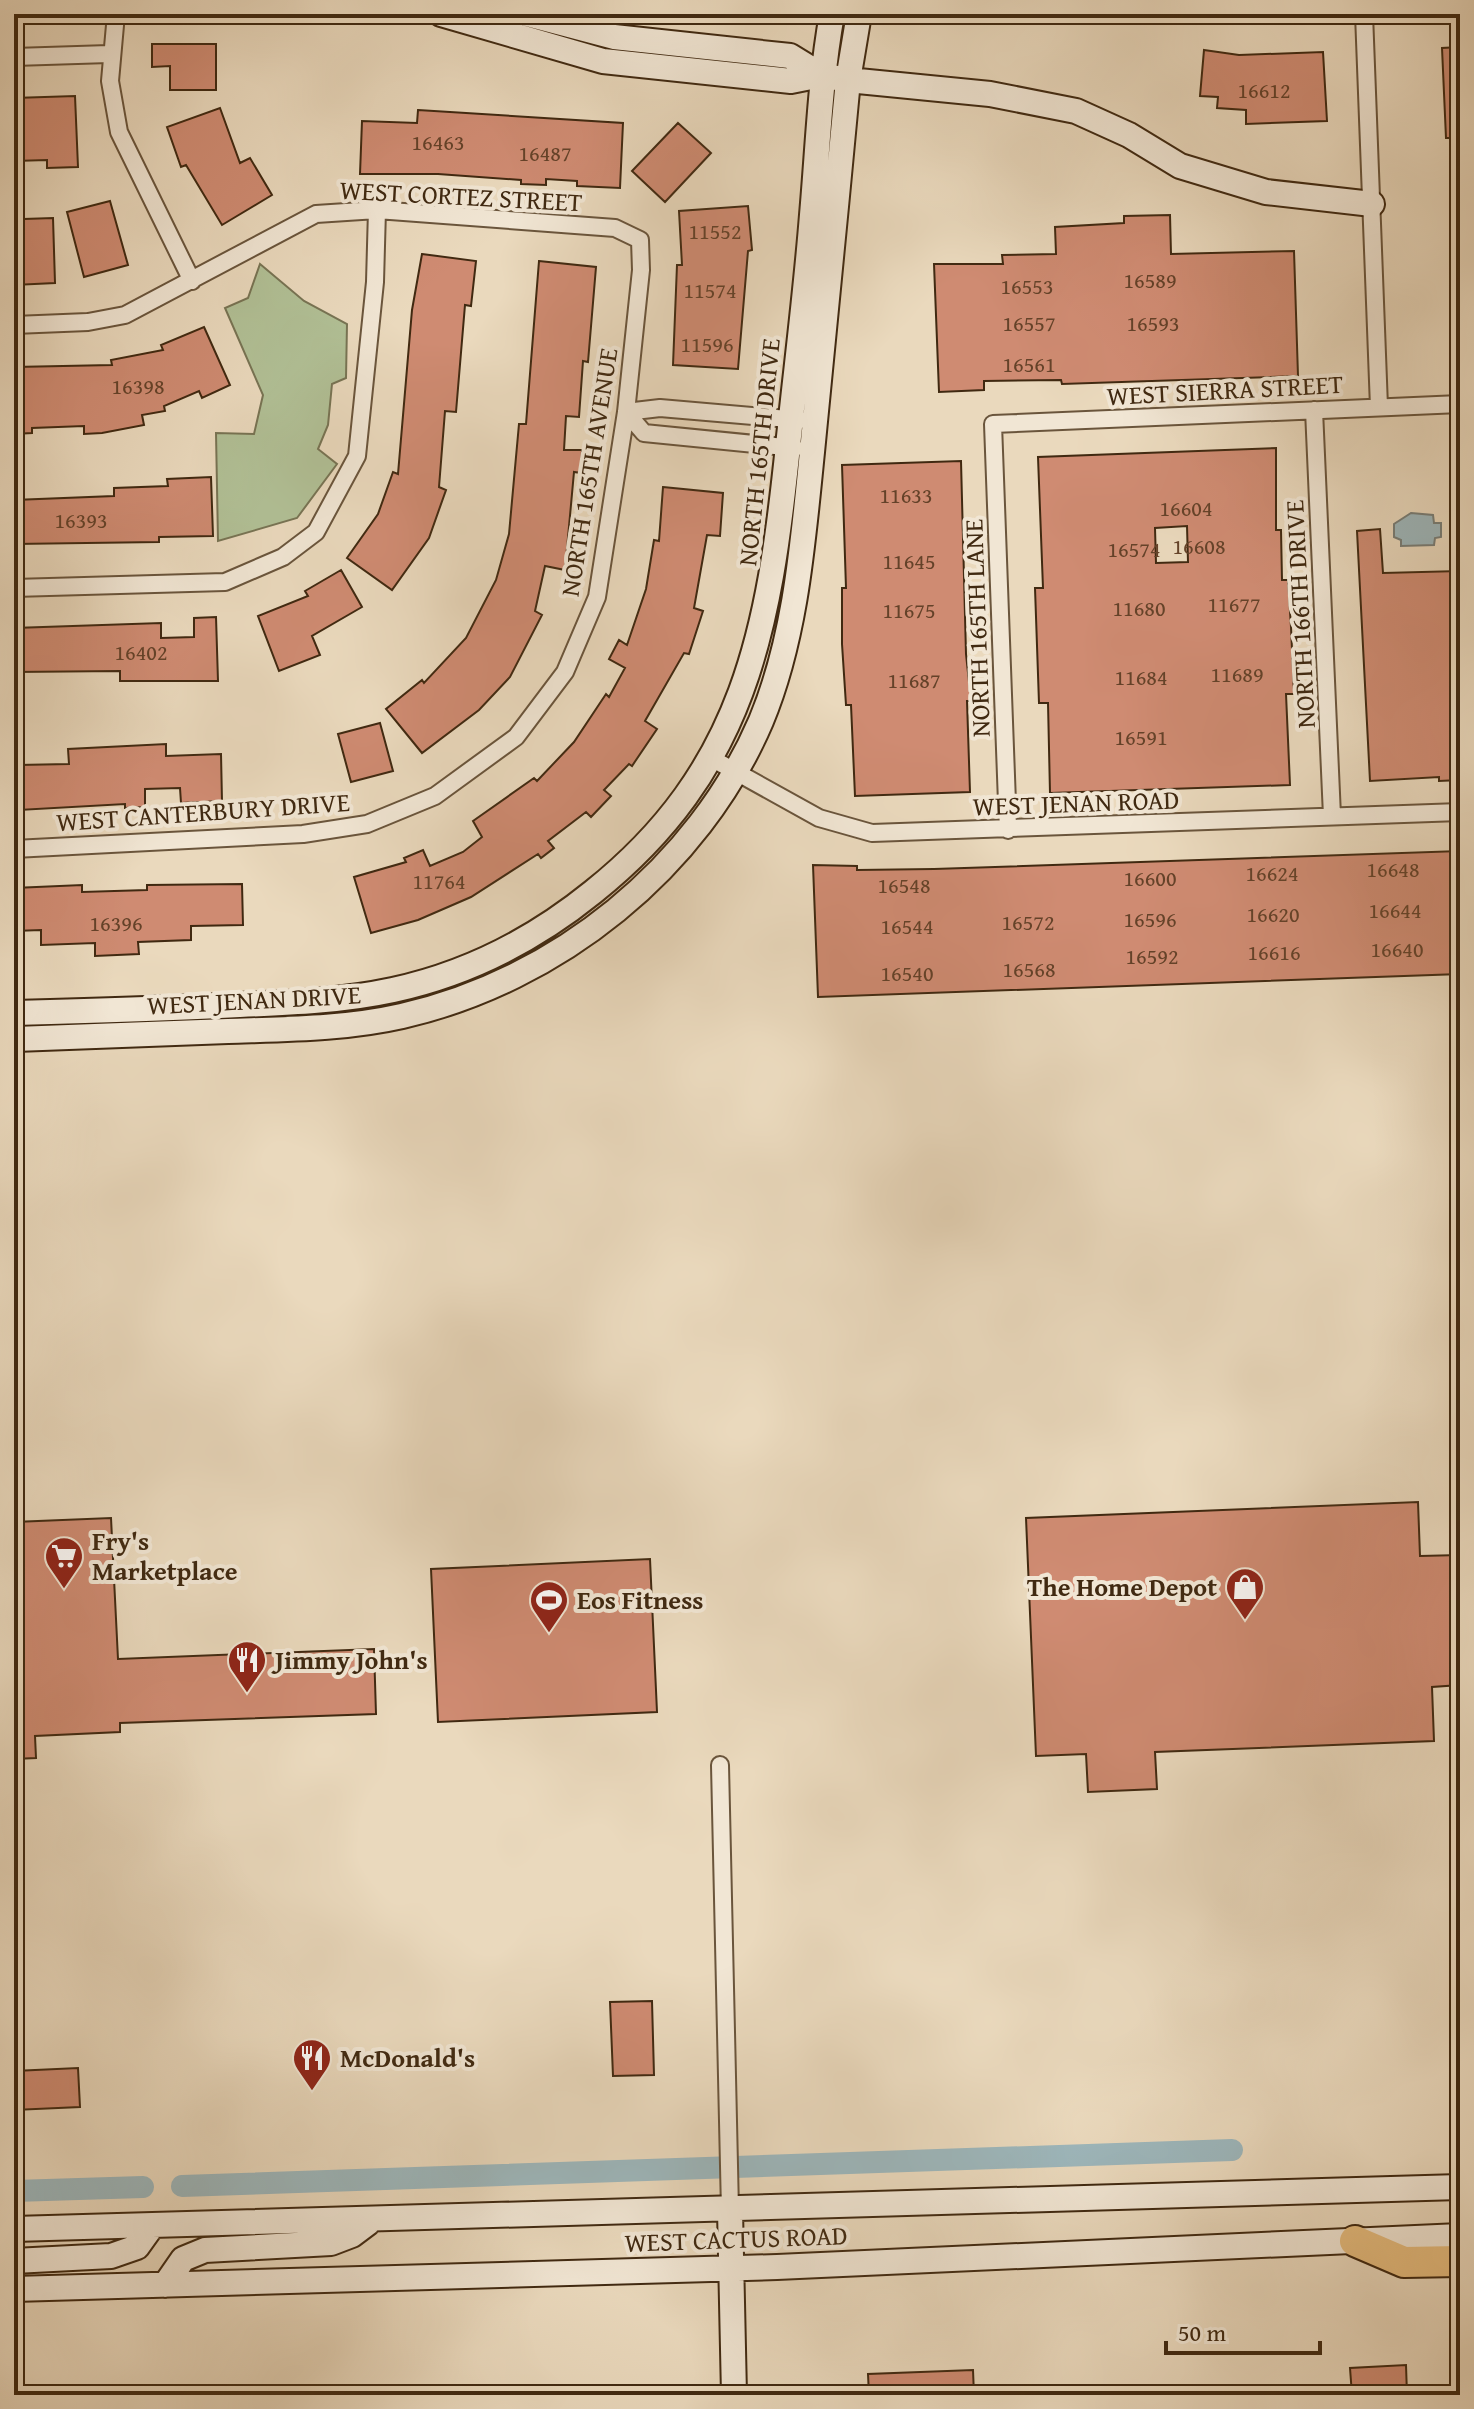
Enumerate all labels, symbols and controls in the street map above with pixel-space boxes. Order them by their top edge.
house number: 16612 [1238,74,1290,106]
house number: 16463 [412,126,464,158]
house number: 16487 [519,137,571,169]
street label: WEST CORTEZ STREET [339,170,584,221]
house number: 11552 [689,215,741,247]
house number: 16589 [1124,264,1176,296]
house number: 16553 [1001,270,1053,302]
house number: 11574 [684,274,736,306]
house number: 16557 [1003,307,1055,339]
house number: 16593 [1127,307,1179,339]
house number: 11596 [681,328,733,360]
street label: NORTH 165TH DRIVE [727,336,790,568]
street label: NORTH 165TH AVENUE [550,345,627,599]
house number: 16561 [1003,348,1055,380]
street label: WEST SIERRA STREET [1106,364,1345,415]
house number: 16398 [112,370,164,402]
house number: 11633 [880,479,932,511]
house number: 16604 [1160,492,1212,524]
street label: NORTH 166TH DRIVE [1274,499,1325,729]
house number: 16393 [55,504,107,536]
street label: NORTH 165TH LANE [953,518,1000,738]
house number: 16608 [1173,530,1225,562]
house number: 16574 [1108,533,1160,565]
house number: 11645 [883,545,935,577]
house number: 11677 [1208,588,1260,620]
house number: 11680 [1113,592,1165,624]
house number: 11675 [883,594,935,626]
house number: 16402 [115,636,167,668]
house number: 11689 [1211,658,1263,690]
house number: 11684 [1115,661,1167,693]
house number: 11687 [888,664,940,696]
house number: 16591 [1115,721,1167,753]
street label: WEST JENAN ROAD [972,779,1180,826]
street label: WEST CANTERBURY DRIVE [55,782,351,841]
house number: 16648 [1367,853,1419,885]
house number: 16624 [1246,857,1298,889]
house number: 16600 [1124,862,1176,894]
house number: 11764 [413,865,465,897]
house number: 16548 [878,869,930,901]
house number: 16644 [1369,894,1421,926]
house number: 16620 [1247,898,1299,930]
house number: 16596 [1124,903,1176,935]
house number: 16572 [1002,906,1054,938]
house number: 16396 [90,907,142,939]
house number: 16544 [881,910,933,942]
house number: 16640 [1371,933,1423,965]
house number: 16616 [1248,936,1300,968]
house number: 16592 [1126,940,1178,972]
house number: 16568 [1003,953,1055,985]
house number: 16540 [881,957,933,989]
street label: WEST JENAN DRIVE [146,974,362,1025]
place label: Fry's Marketplace [92,1521,238,1590]
supermarket icon: Fry's Marketplace [43,1535,85,1590]
shop icon: The Home Depot [1224,1566,1266,1621]
place label: The Home Depot [1027,1567,1217,1606]
sports icon: Eos Fitness [528,1579,570,1634]
place label: Eos Fitness [577,1580,703,1619]
restaurant icon: Jimmy John's [226,1639,268,1694]
place label: Jimmy John's [271,1640,428,1679]
restaurant icon: McDonald's [291,2037,333,2092]
place label: McDonald's [340,2038,475,2077]
street label: WEST CACTUS ROAD [624,2215,848,2262]
scale bar [1166,2305,1320,2355]
text: 50 m [1178,2315,1226,2350]

